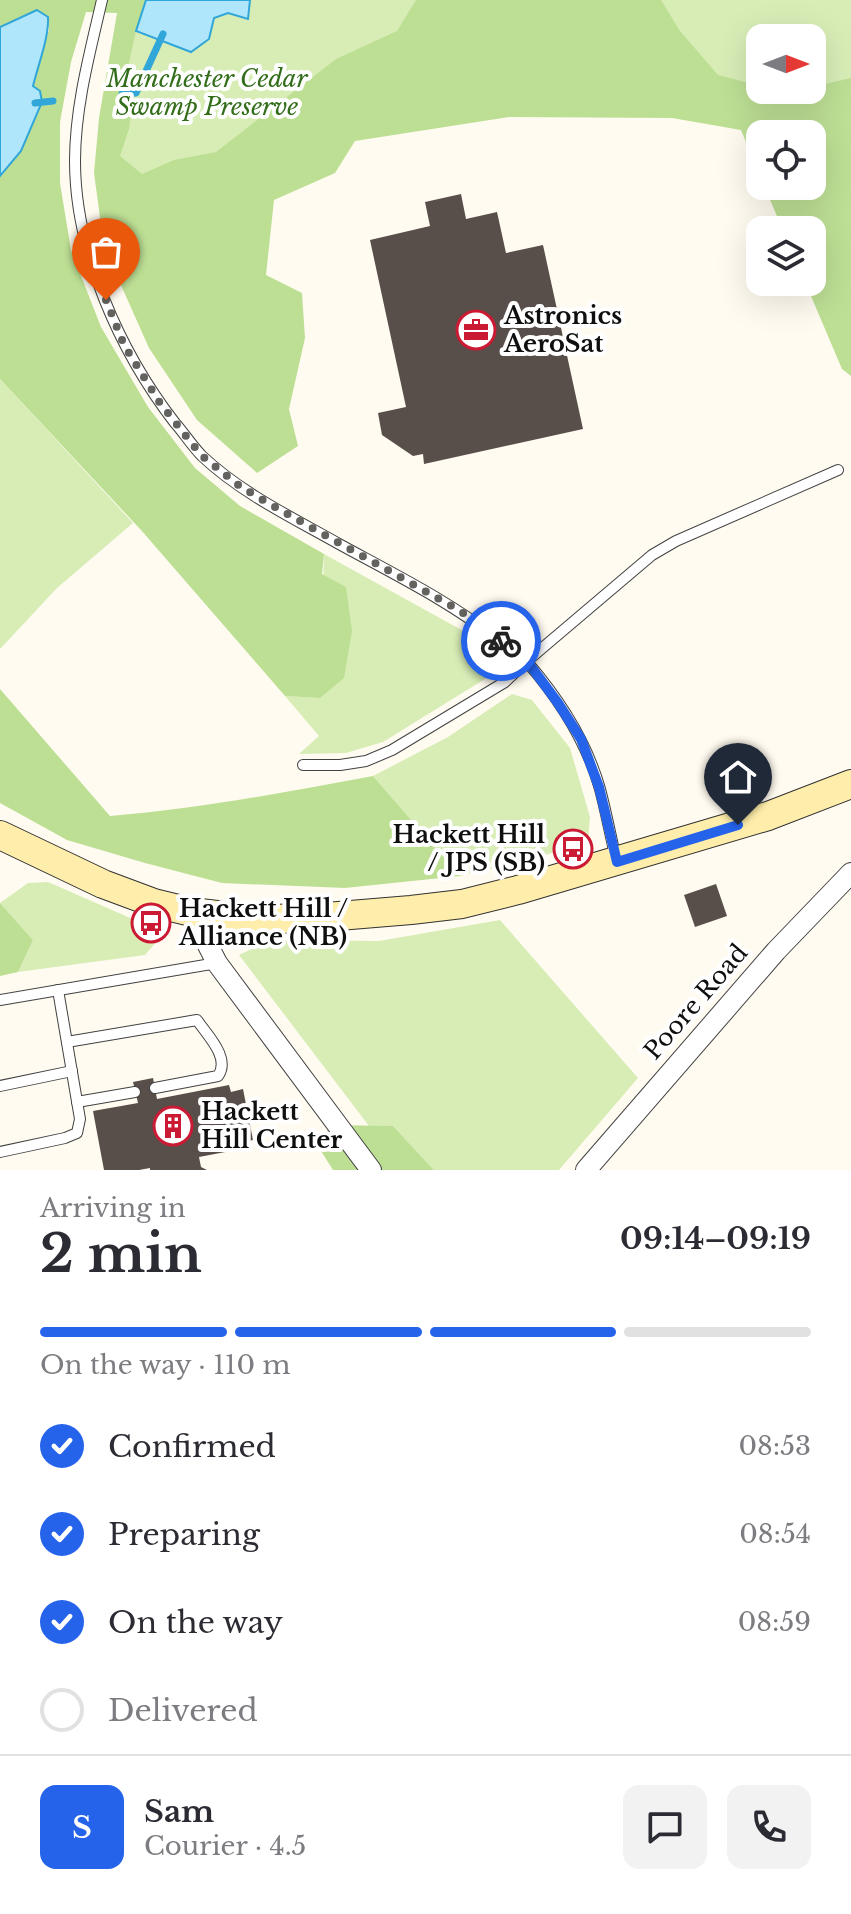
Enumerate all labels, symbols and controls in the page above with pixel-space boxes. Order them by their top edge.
north arrow [746,24,826,104]
map controls [746,24,826,296]
park label: Manchester Cedar Swamp Preserve [106,64,308,121]
button: locate [746,120,826,200]
button: layers [746,216,826,296]
pin [72,218,140,300]
icon: bag [84,230,128,274]
place label: Astronics AeroSat [503,301,622,358]
office icon: Astronics AeroSat [455,309,497,351]
courier [461,601,541,681]
icon: bike [479,619,523,663]
pin [704,743,772,825]
icon: home [716,755,760,799]
place label: Hackett Hill / JPS (SB) [393,820,545,877]
bus stop icon: Hackett Hill / JPS (SB) [552,828,594,870]
place label: Hackett Hill / Alliance (NB) [178,894,348,951]
bus stop icon: Hackett Hill / Alliance (NB) [130,902,172,944]
street label: Poore Road [638,938,753,1065]
place label: Hackett Hill Center [201,1097,342,1154]
building icon: Hackett Hill Center [152,1105,194,1147]
text: Arriving in [40,1192,186,1224]
text: 09:14–09:19 [620,1220,811,1257]
text: 2 min [40,1222,202,1286]
text: On the way · 110 m [40,1349,290,1381]
icon: check [40,1424,84,1468]
text: Confirmed [108,1428,276,1465]
text: 08:53 [738,1430,811,1462]
icon: check [40,1512,84,1556]
text: Preparing [108,1516,260,1553]
text: 08:54 [739,1518,811,1550]
icon: check [40,1600,84,1644]
text: On the way [108,1604,283,1641]
text: 08:59 [738,1606,811,1638]
text: Delivered [108,1692,258,1729]
button: chat [623,1785,707,1869]
button: phone [727,1785,811,1869]
text: Sam [144,1793,214,1830]
text: S [72,1809,92,1846]
text: Courier · 4.5 [144,1830,306,1862]

